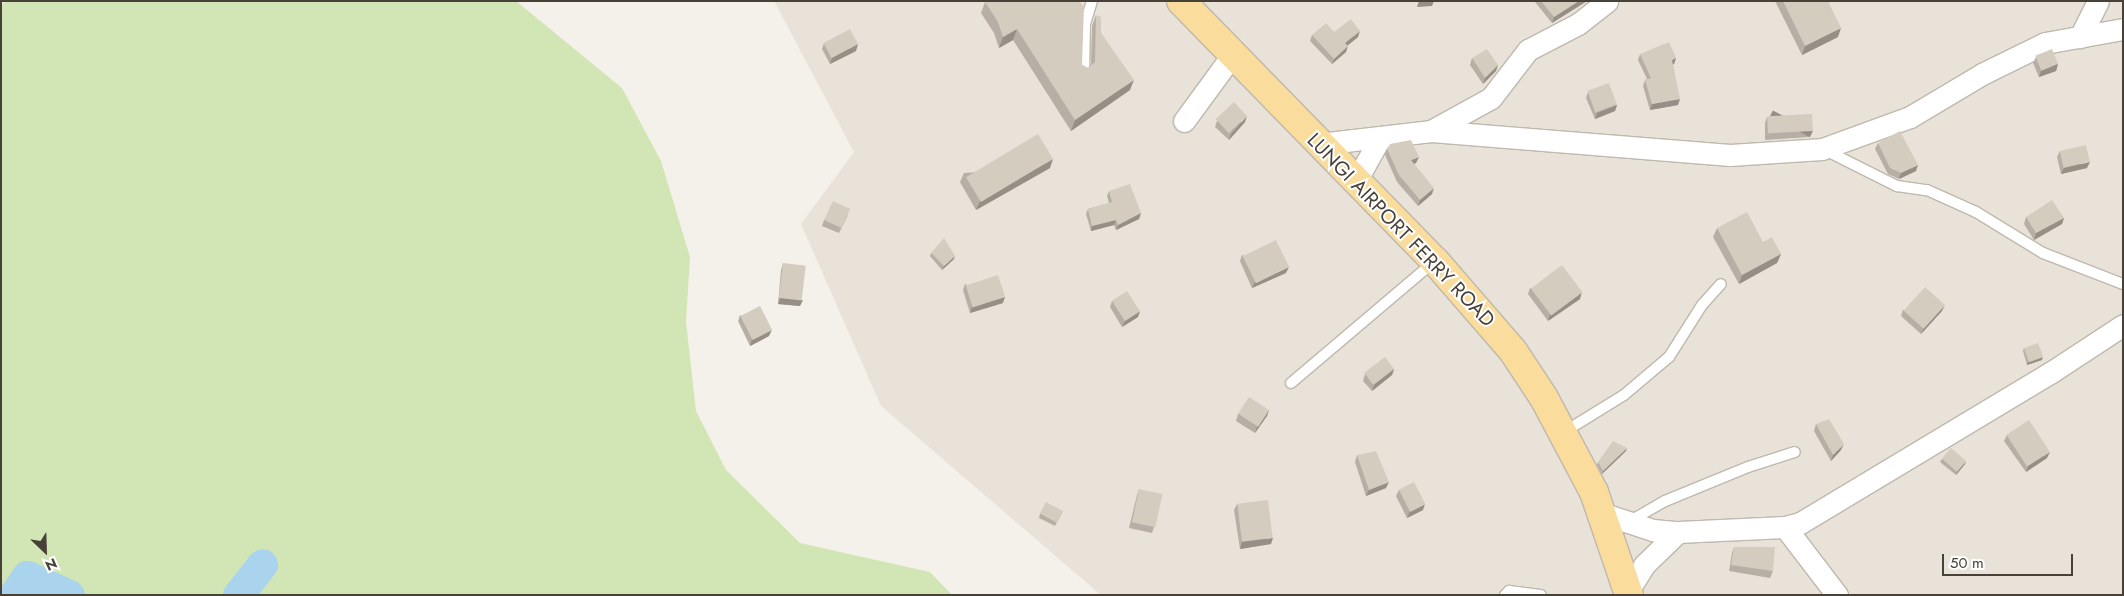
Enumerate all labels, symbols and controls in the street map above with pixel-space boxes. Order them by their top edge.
street label: LUNGI AIRPORT FERRY ROAD [1302,128,1500,332]
north arrow [20,526,70,576]
scale bar [1944,544,2075,576]
text: 50 m [1950,552,1984,574]
text: N [42,553,60,576]

